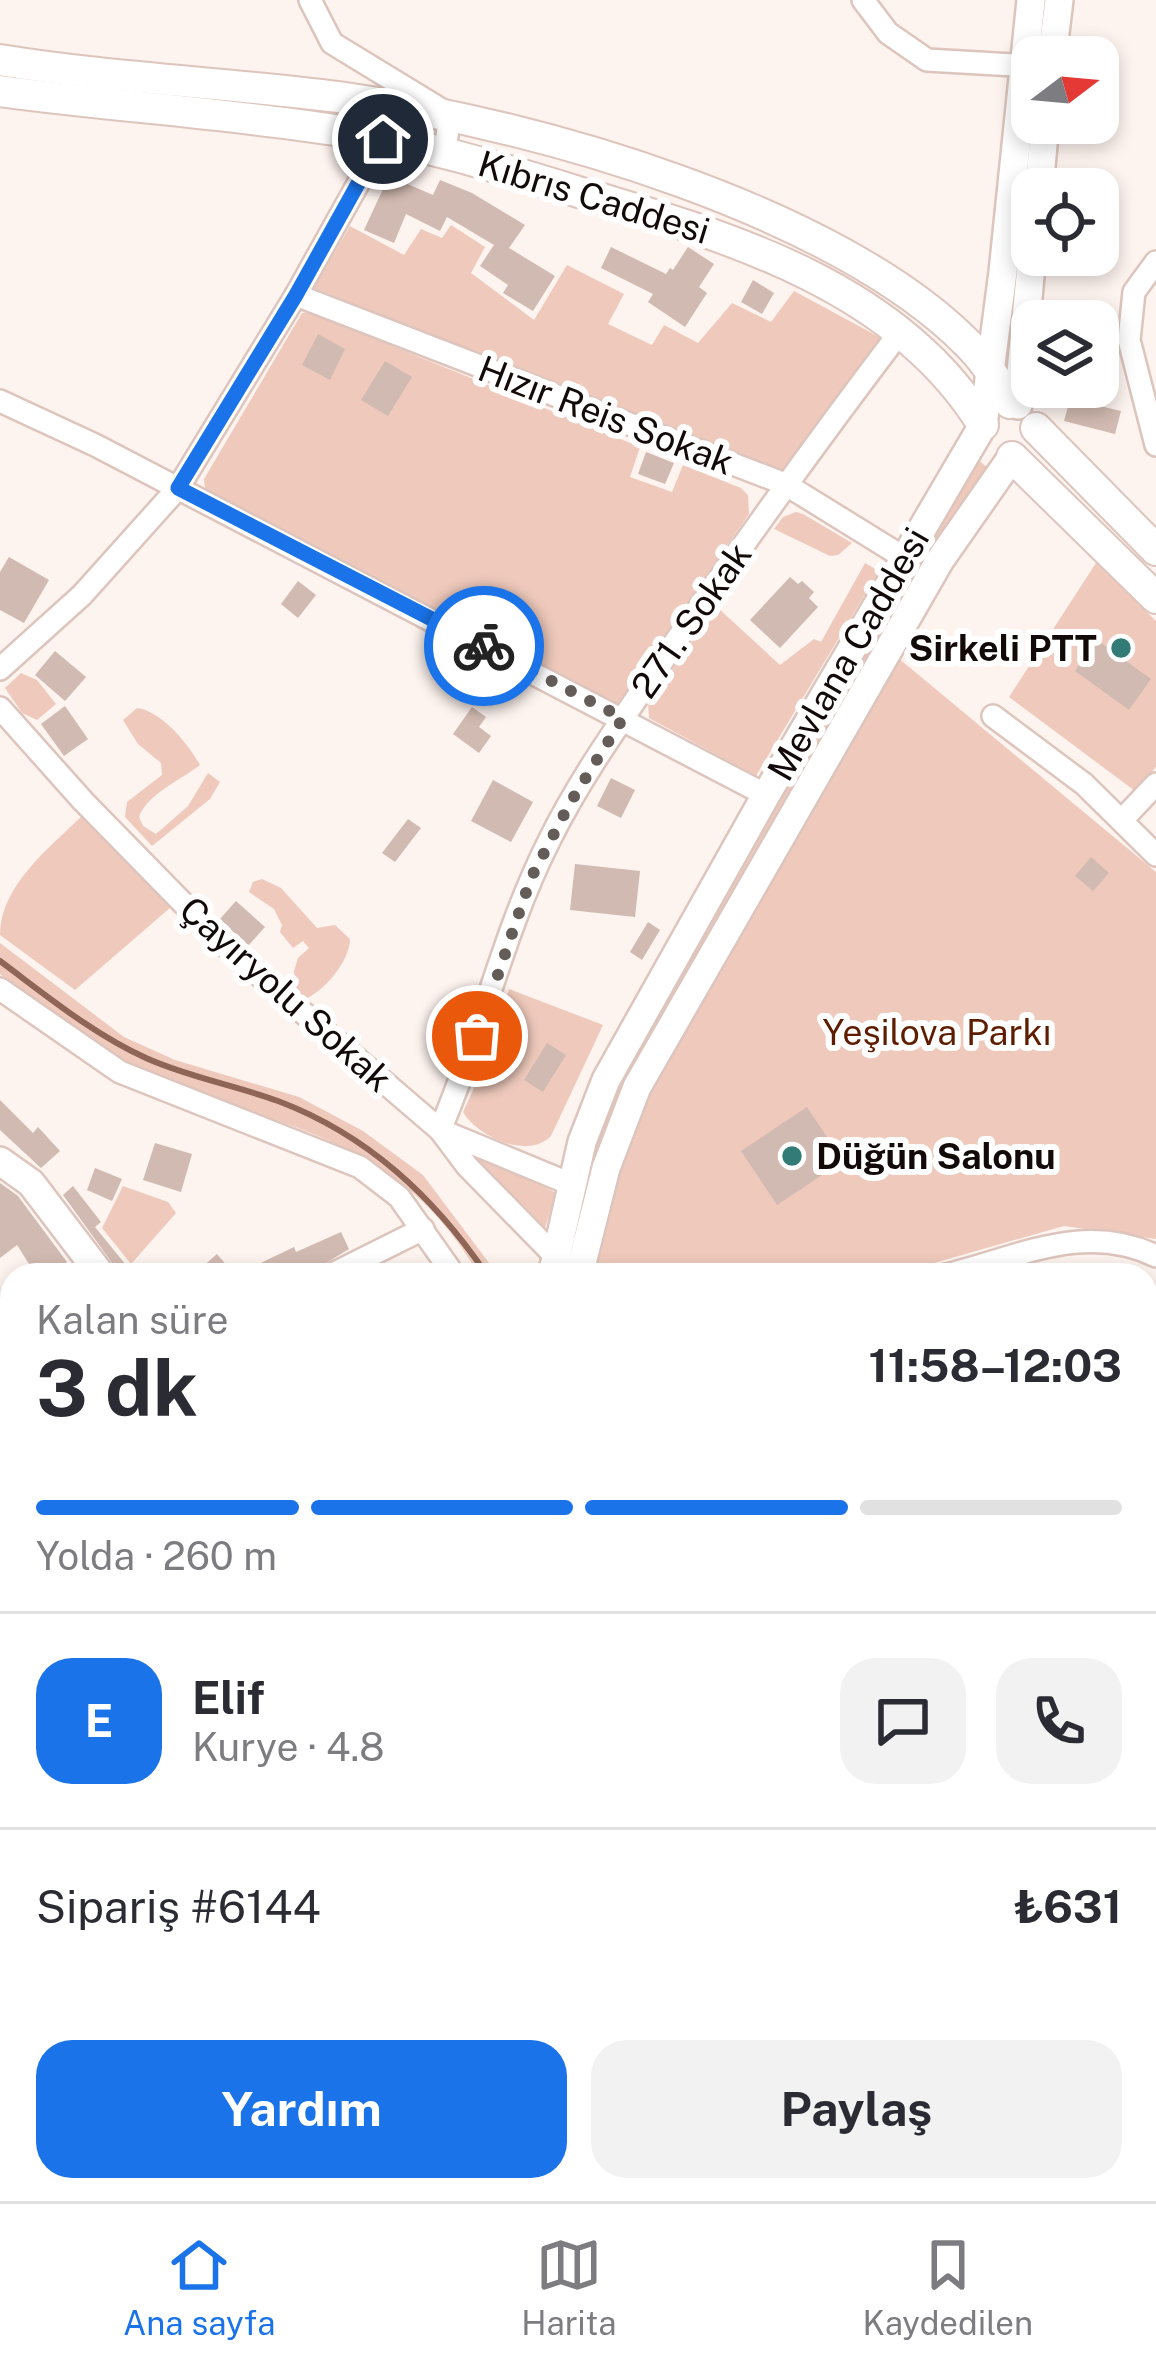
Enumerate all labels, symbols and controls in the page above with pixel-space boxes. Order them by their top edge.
north arrow [1011,36,1119,144]
map controls [1011,36,1119,408]
pin [332,88,434,190]
icon: home [350,106,416,172]
street label: Kıbrıs Caddesi [473,142,715,252]
button: locate [1011,168,1119,276]
button: layers [1011,300,1119,408]
street label: Hızır Reis Sokak [473,347,739,483]
street label: Mevlana Caddesi [759,520,937,788]
street label: 271. Sokak [622,534,760,706]
courier [424,586,544,706]
icon: bike [451,613,517,679]
place label: Sirkeli PTT [909,627,1097,669]
marker: Sirkeli PTT [1108,635,1134,661]
street label: Çayıryolu Sokak [172,888,400,1100]
pin [426,985,528,1087]
icon: bag [444,1003,510,1069]
park label: Yeşilova Parkı [823,1011,1051,1053]
place label: Düğün Salonu [816,1135,1056,1177]
marker: Düğün Salonu [779,1143,805,1169]
text: Kalan süre [36,1297,229,1343]
text: 11:58–12:03 [868,1339,1122,1392]
text: 3 dk [36,1342,198,1434]
text: Yolda · 260 m [36,1533,277,1579]
button: chat [840,1658,966,1784]
button: phone [996,1658,1122,1784]
text: Elif [192,1671,265,1724]
text: E [85,1694,113,1747]
text: Kurye · 4.8 [192,1724,385,1770]
text: Sipariş #6144 [36,1880,321,1933]
text: ₺631 [1014,1880,1122,1933]
button: Yardım [36,2040,567,2178]
button: Paylaş [591,2040,1122,2178]
tab: Ana sayfa [123,2232,275,2342]
tab: Harita [521,2232,617,2342]
tab: Kaydedilen [862,2232,1033,2342]

